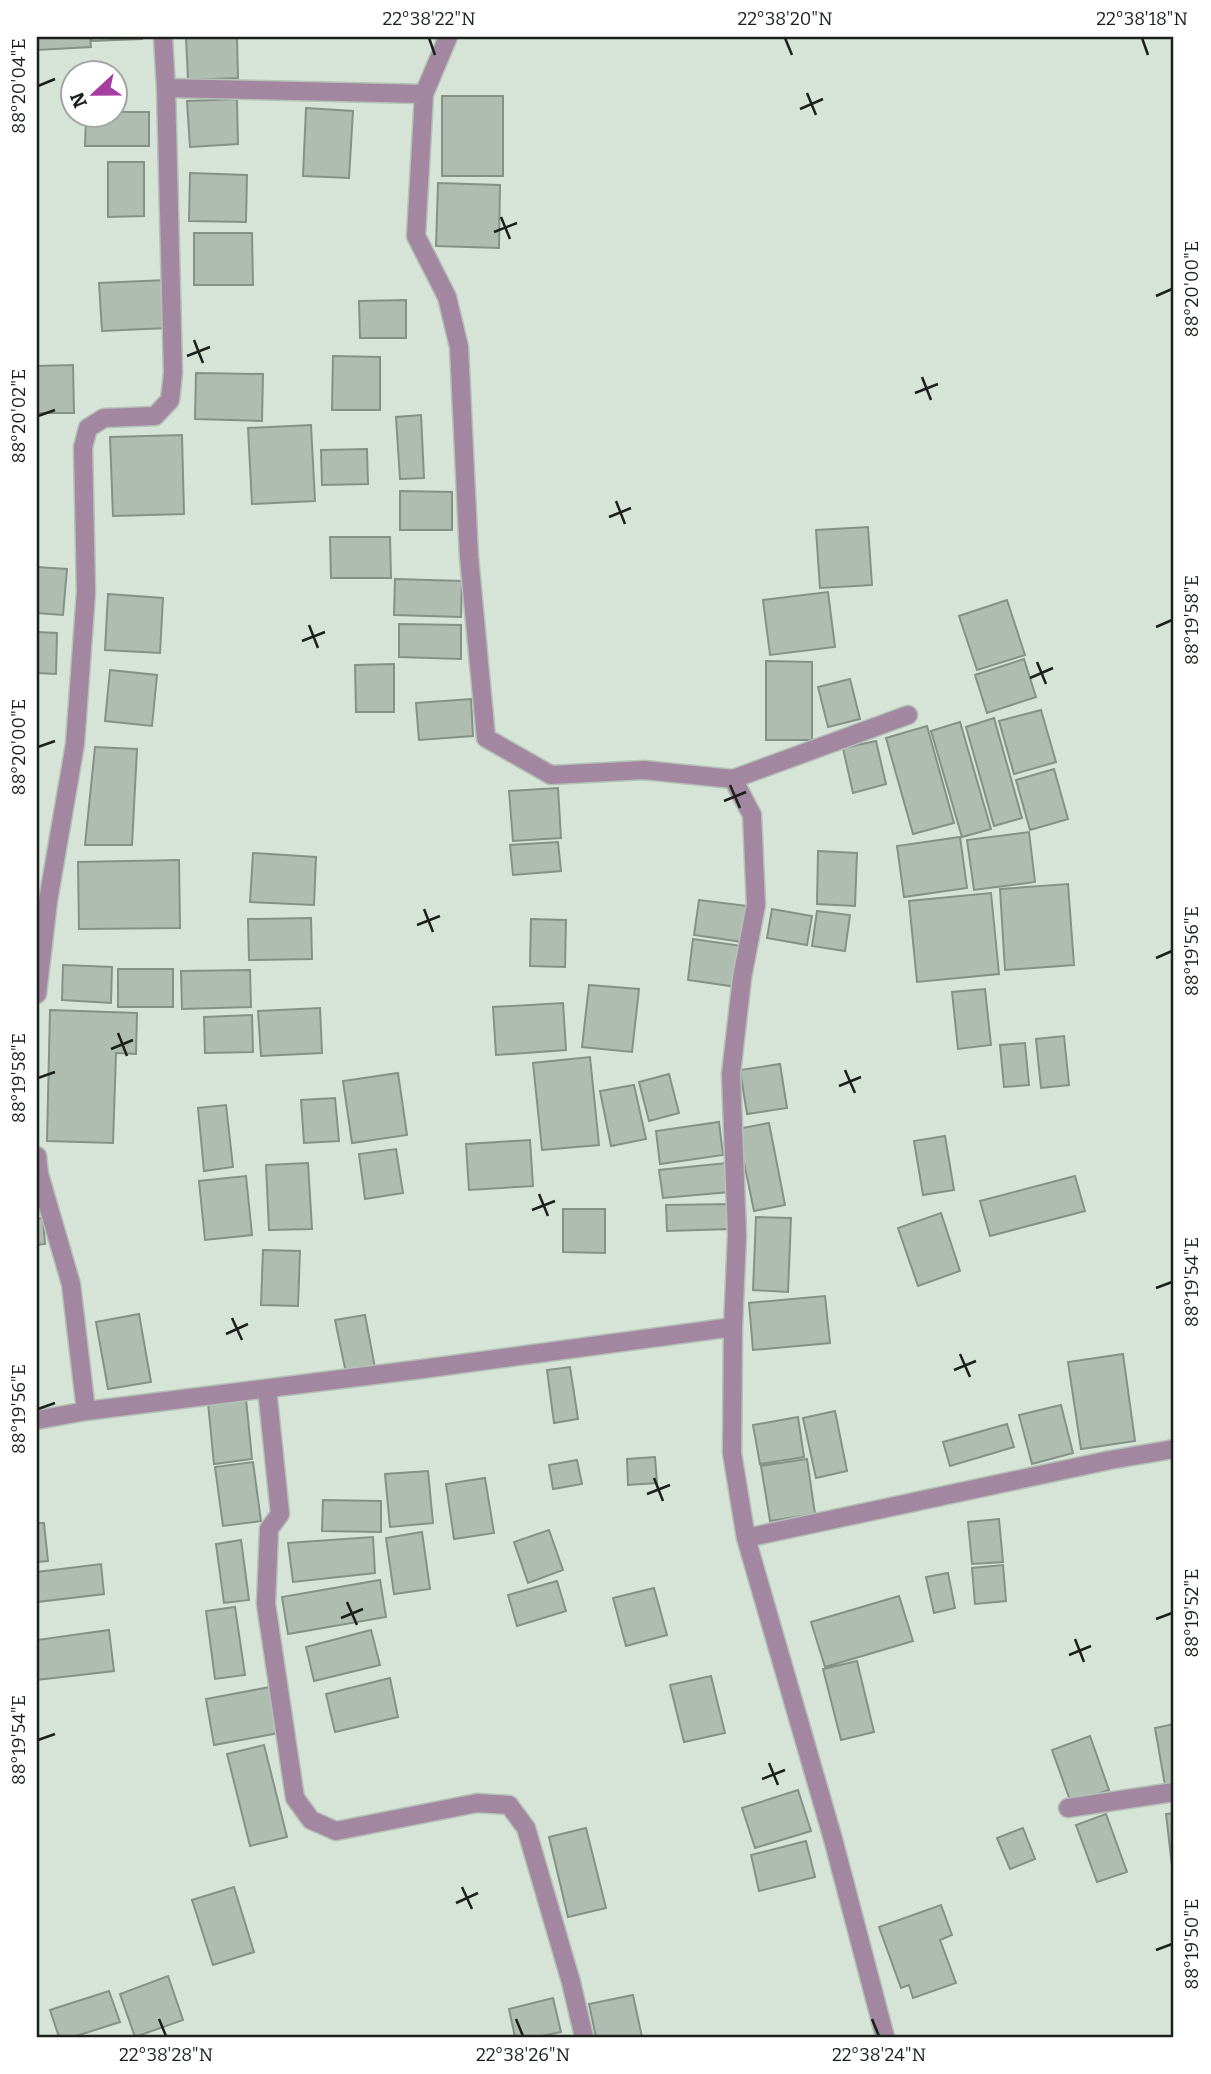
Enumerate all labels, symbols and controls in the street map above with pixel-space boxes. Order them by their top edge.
text: 22°38'22"N [382,8,476,30]
text: 22°38'20"N [738,8,832,30]
text: 22°38'18"N [1096,8,1188,30]
text: 88°20'04"E [8,38,30,134]
north arrow [60,60,130,130]
text: N [65,89,92,111]
text: 88°20'00"E [1181,241,1203,337]
text: 88°20'02"E [8,369,30,463]
text: 88°19'58"E [1181,575,1203,665]
text: 88°20'00"E [8,699,30,795]
text: 88°19'56"E [1181,906,1203,996]
text: 88°19'58"E [8,1033,30,1123]
text: 88°19'54"E [1181,1237,1203,1327]
text: 88°19'56"E [8,1364,30,1454]
text: 88°19'52"E [1181,1569,1203,1657]
text: 88°19'54"E [8,1695,30,1785]
text: 88°19'50"E [1181,1899,1203,1989]
text: 22°38'28"N [119,2044,213,2066]
text: 22°38'26"N [476,2044,570,2066]
text: 22°38'24"N [832,2044,926,2066]

